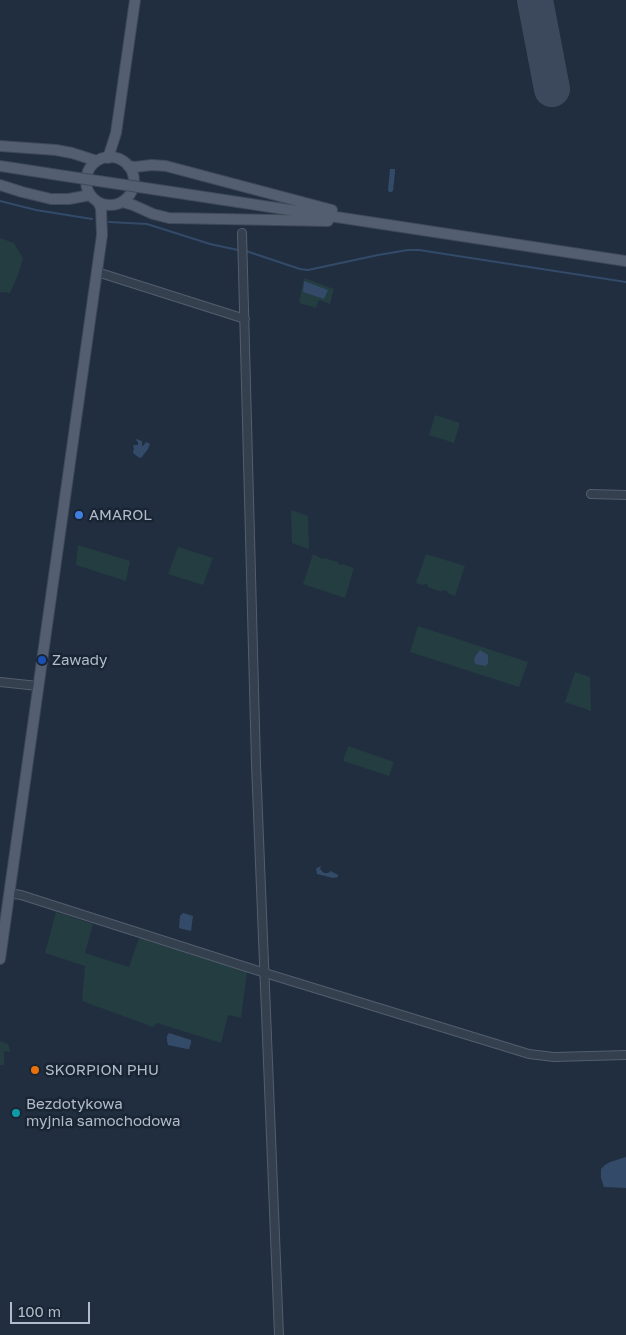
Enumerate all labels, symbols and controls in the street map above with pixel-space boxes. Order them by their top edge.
place label: AMAROL [89,506,152,524]
marker: AMAROL [73,509,85,521]
place label: Zawady [52,651,107,669]
marker: Zawady [36,654,48,666]
place label: SKORPION PHU [45,1061,159,1079]
marker: SKORPION PHU [29,1064,41,1076]
place label: Bezdotykowa myjnia samochodowa [26,1095,180,1130]
marker: Bezdotykowa myjnia samochodowa [10,1107,22,1119]
scale bar [12,1292,92,1324]
text: 100 m [18,1302,61,1320]

